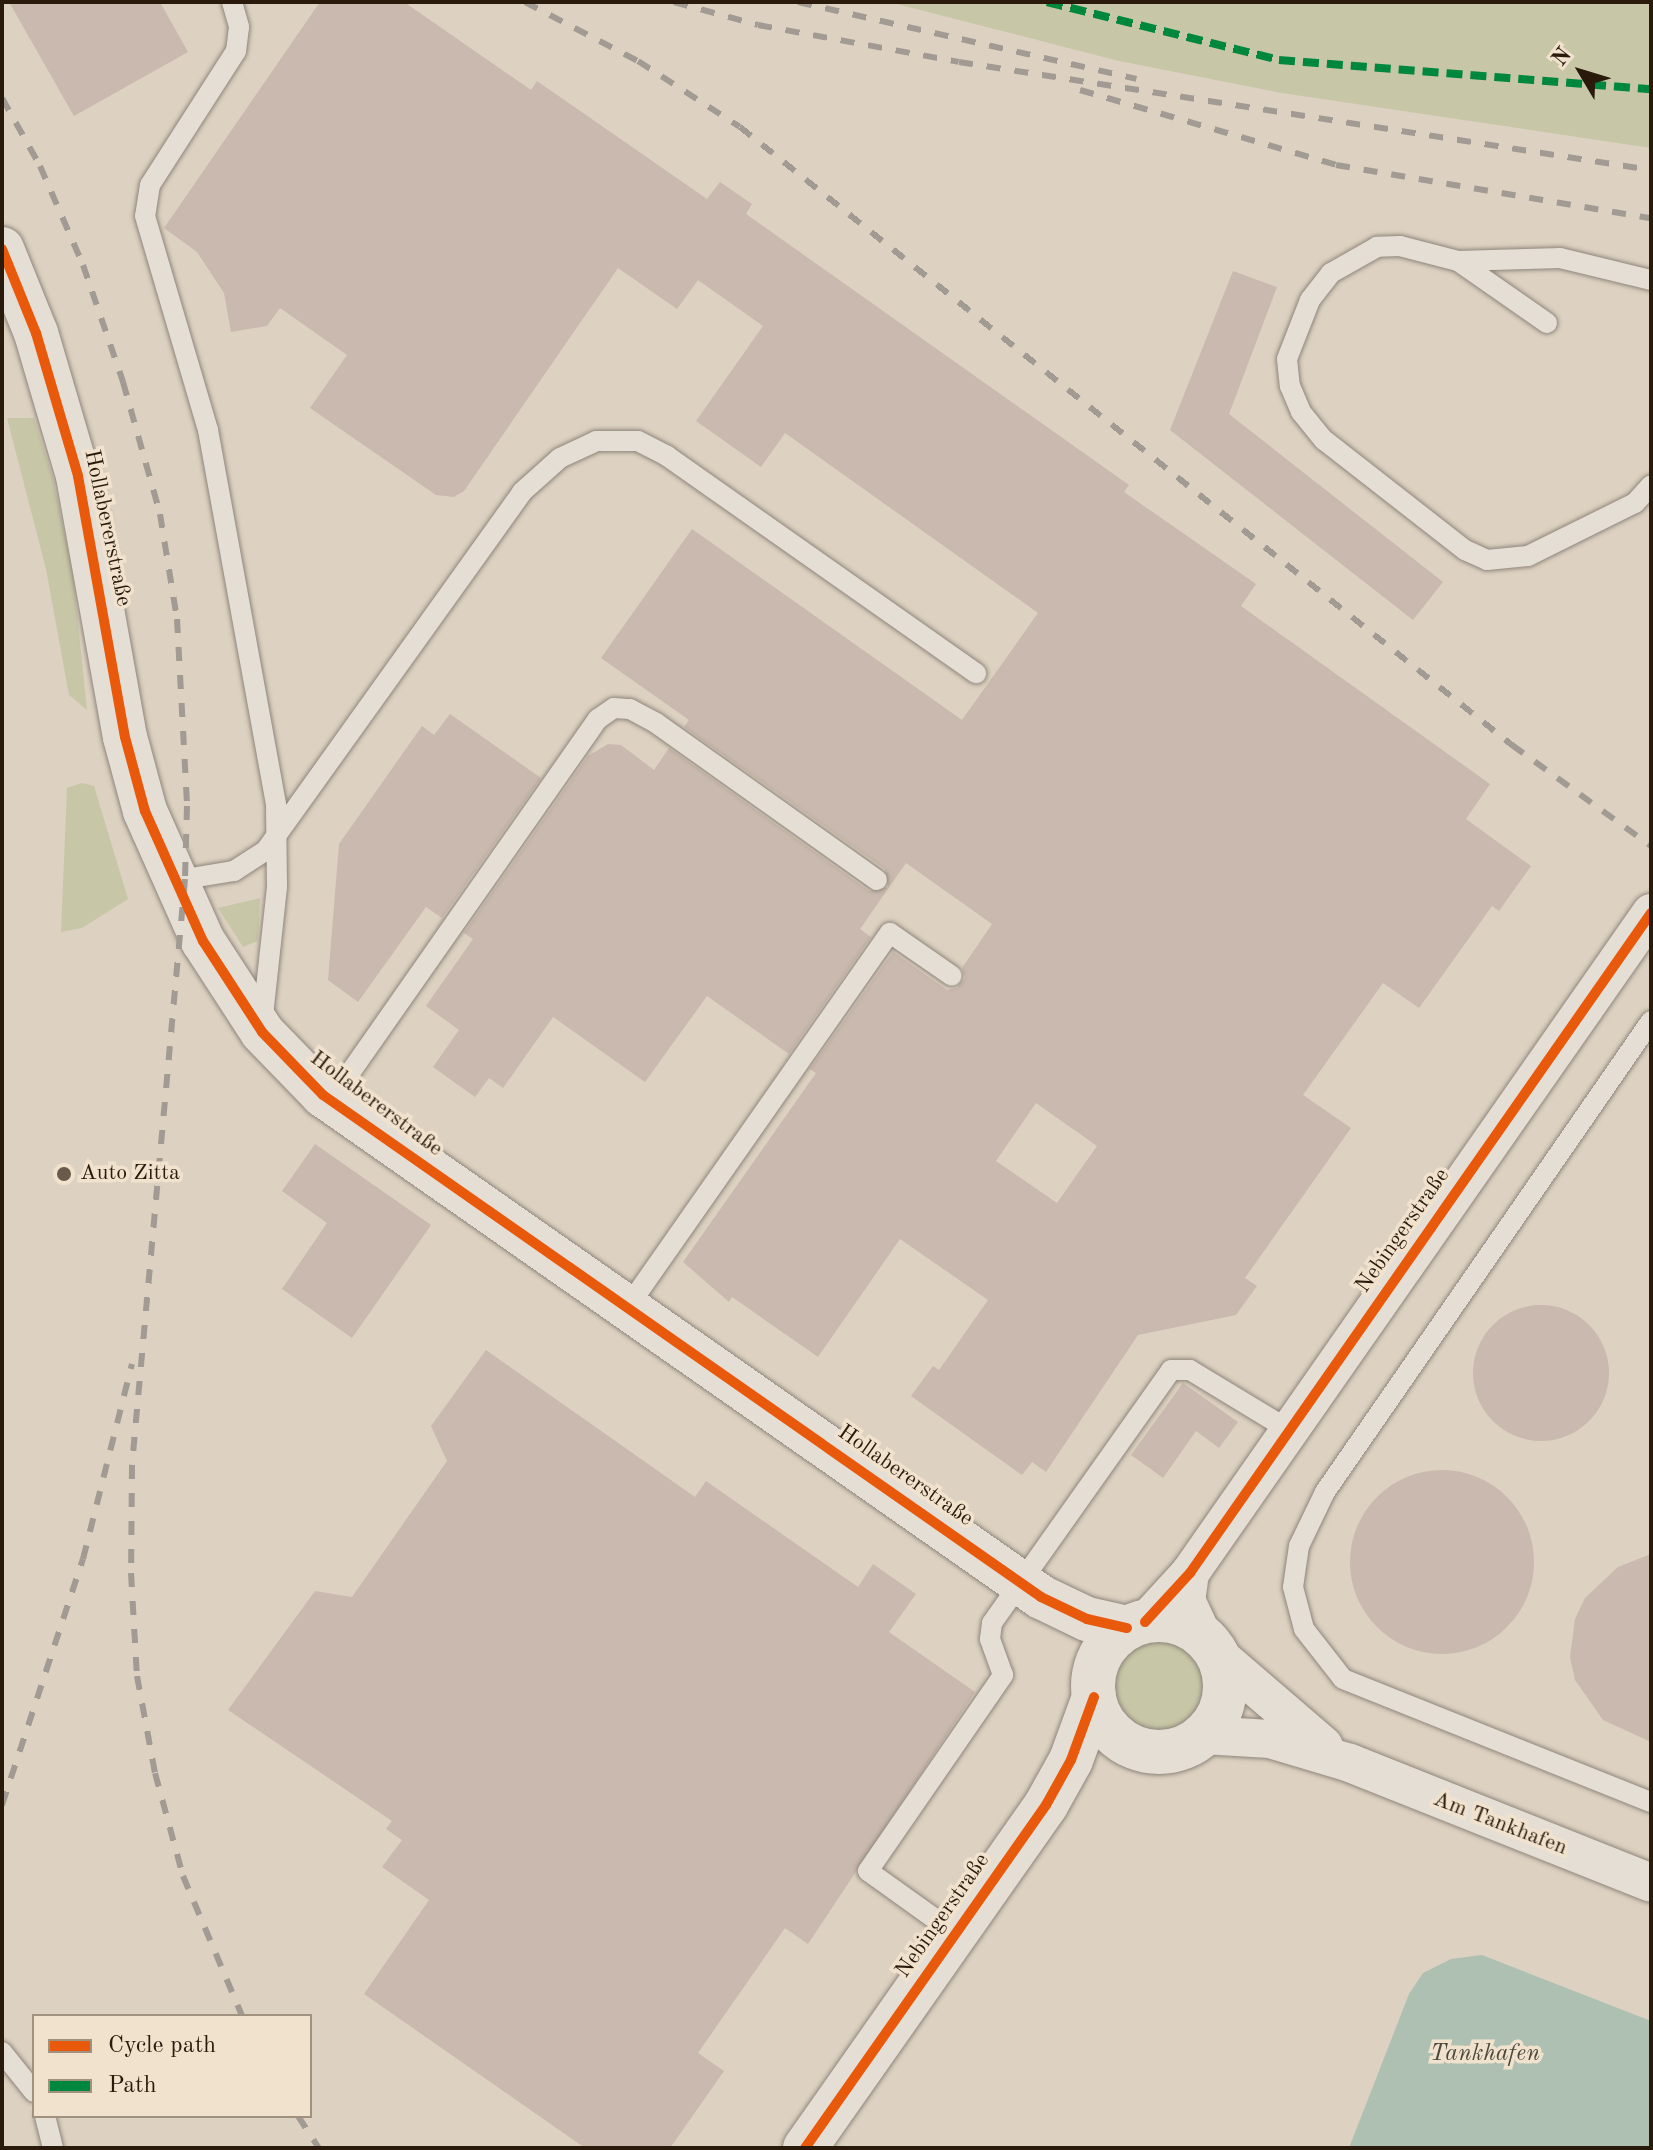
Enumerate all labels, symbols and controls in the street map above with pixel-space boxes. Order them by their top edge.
north arrow [1541,32,1621,112]
text: N [1548,44,1576,71]
street label: Hollabererstraße [78,447,136,609]
street label: Hollabererstraße [304,1046,448,1162]
place label: Auto Zitta [80,1161,180,1187]
street label: Nebingerstraße [1350,1164,1456,1298]
marker: Auto Zitta [55,1165,73,1183]
street label: Hollabererstraße [832,1419,978,1533]
street label: Am Tankhafen [1429,1786,1571,1862]
street label: Nebingerstraße [890,1849,996,1983]
legend [32,2014,312,2118]
text: Cycle path [108,2034,216,2058]
water label: Tankhafen [1430,2041,1540,2069]
text: Path [108,2074,157,2098]

